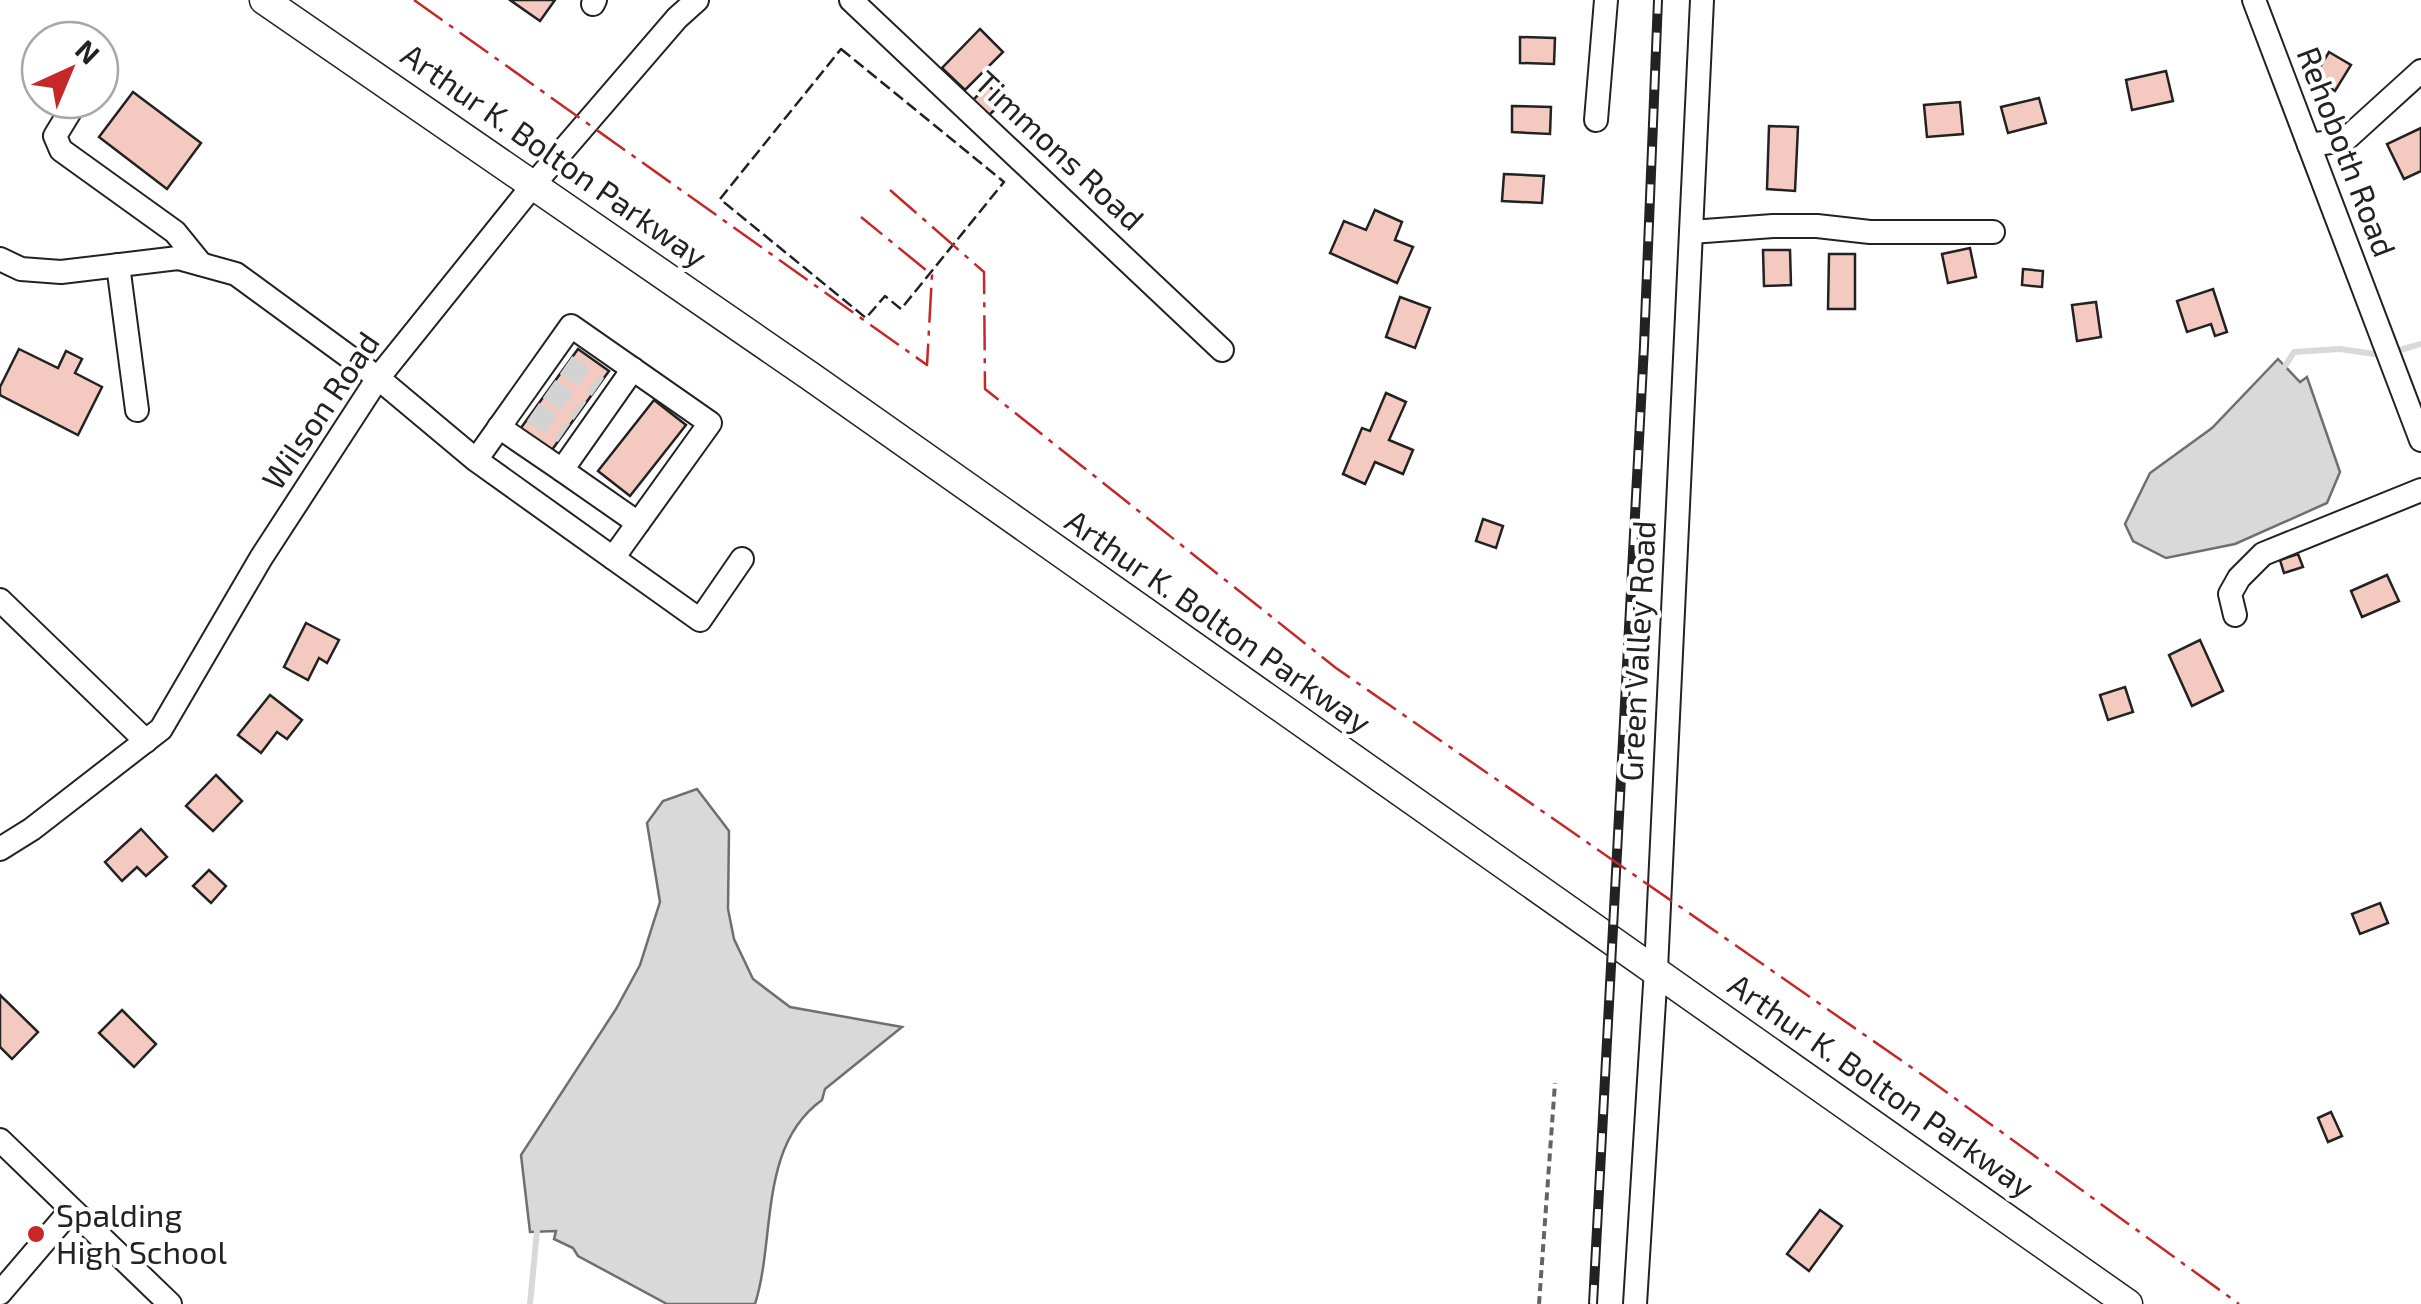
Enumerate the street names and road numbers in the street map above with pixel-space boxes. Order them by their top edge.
street label: Arthur K. Bolton Parkway [395,34,715,274]
street label: Rehoboth Road [2290,41,2405,262]
street label: Timmons Road [968,62,1152,237]
street label: Wilson Road [253,324,386,496]
street label: Arthur K. Bolton Parkway [1059,500,1379,740]
street label: Green Valley Road [1610,520,1662,782]
street label: Arthur K. Bolton Parkway [1722,964,2042,1204]

